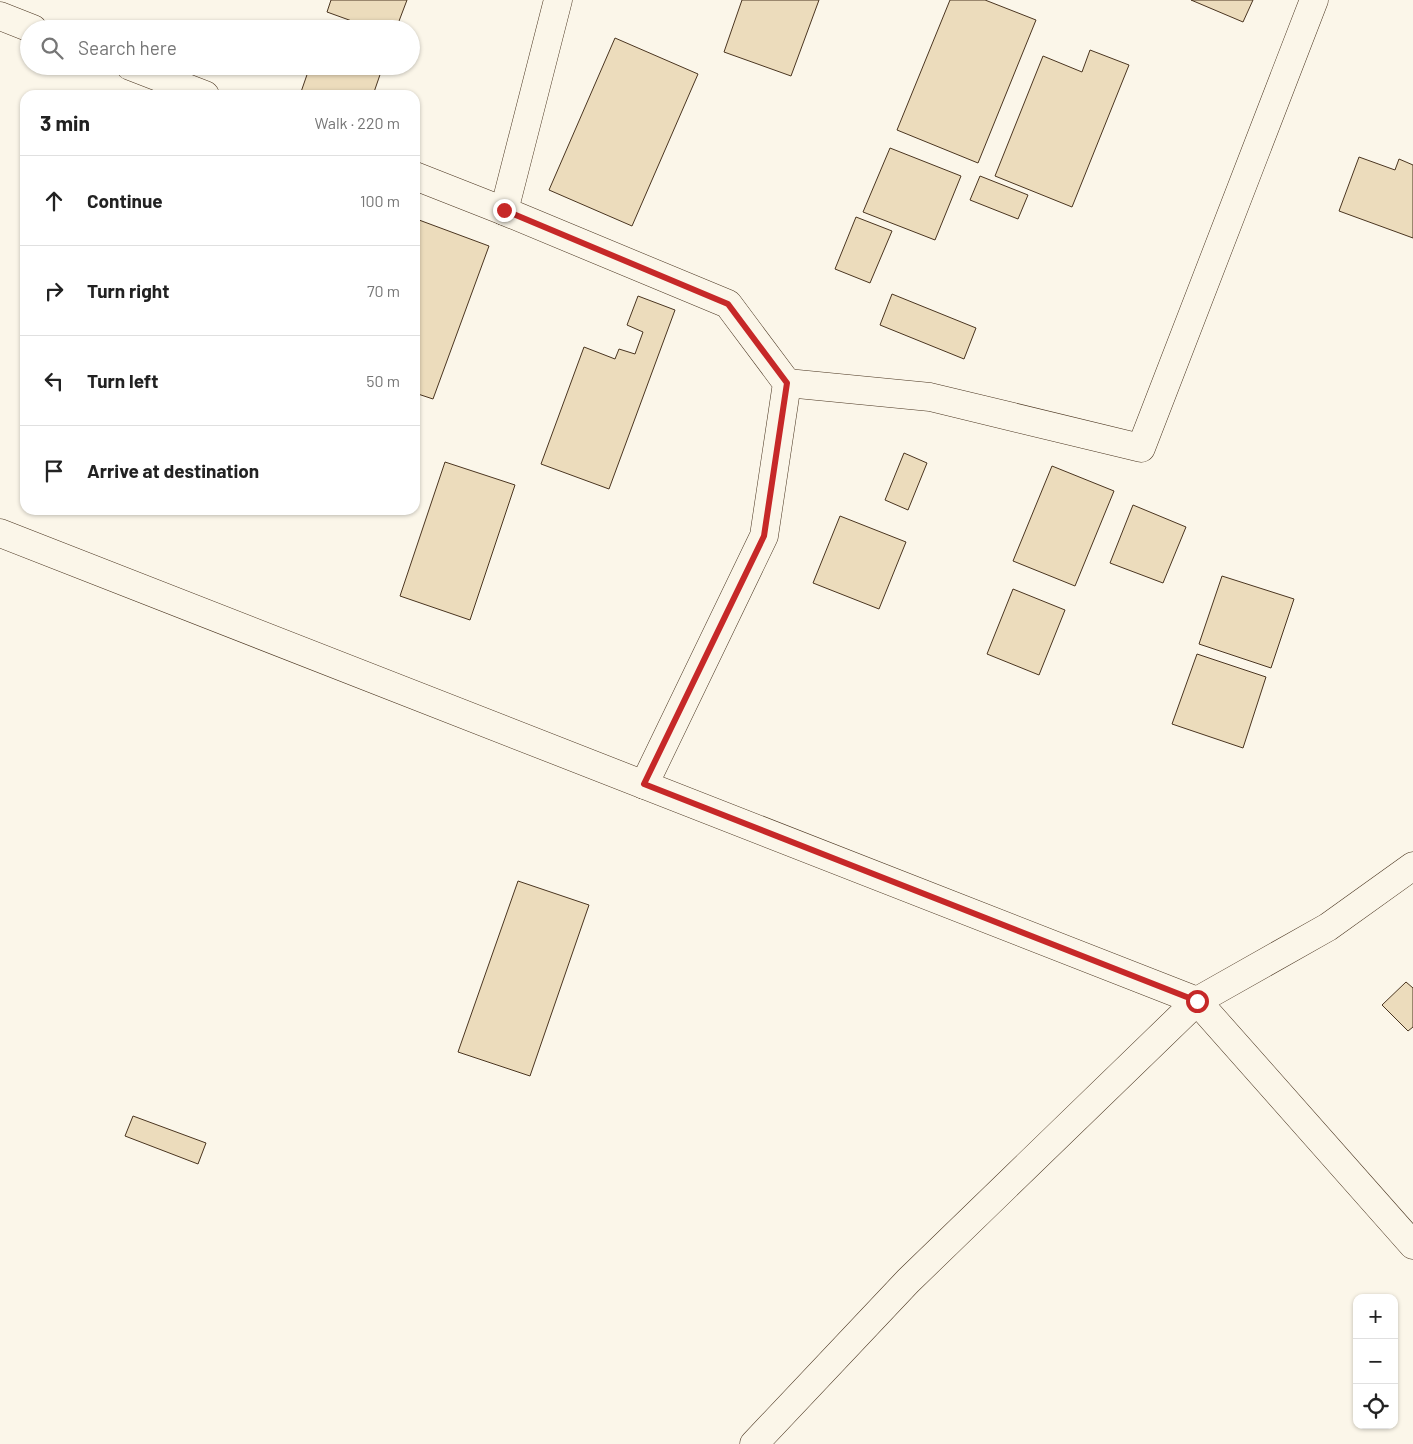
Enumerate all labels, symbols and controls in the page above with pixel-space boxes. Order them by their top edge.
search box [20,20,420,75]
icon: search [38,34,66,62]
text: Search here [78,36,177,59]
text: 3 min [40,110,90,135]
text: Walk · 220 m [314,113,400,132]
icon: ahead [40,187,68,215]
text: Continue [87,189,163,212]
text: 100 m [360,191,400,210]
route end [493,199,516,222]
icon: right [40,277,68,305]
text: Turn right [87,279,169,302]
text: 70 m [367,281,400,300]
icon: left [40,367,68,395]
text: Turn left [87,369,158,392]
text: 50 m [366,371,400,390]
icon: arrive [40,457,68,485]
text: Arrive at destination [87,459,259,482]
route start [1186,990,1209,1013]
map controls [1353,1294,1398,1429]
button: + [1353,1294,1398,1339]
button: − [1353,1339,1398,1384]
button: locate [1353,1384,1398,1429]

